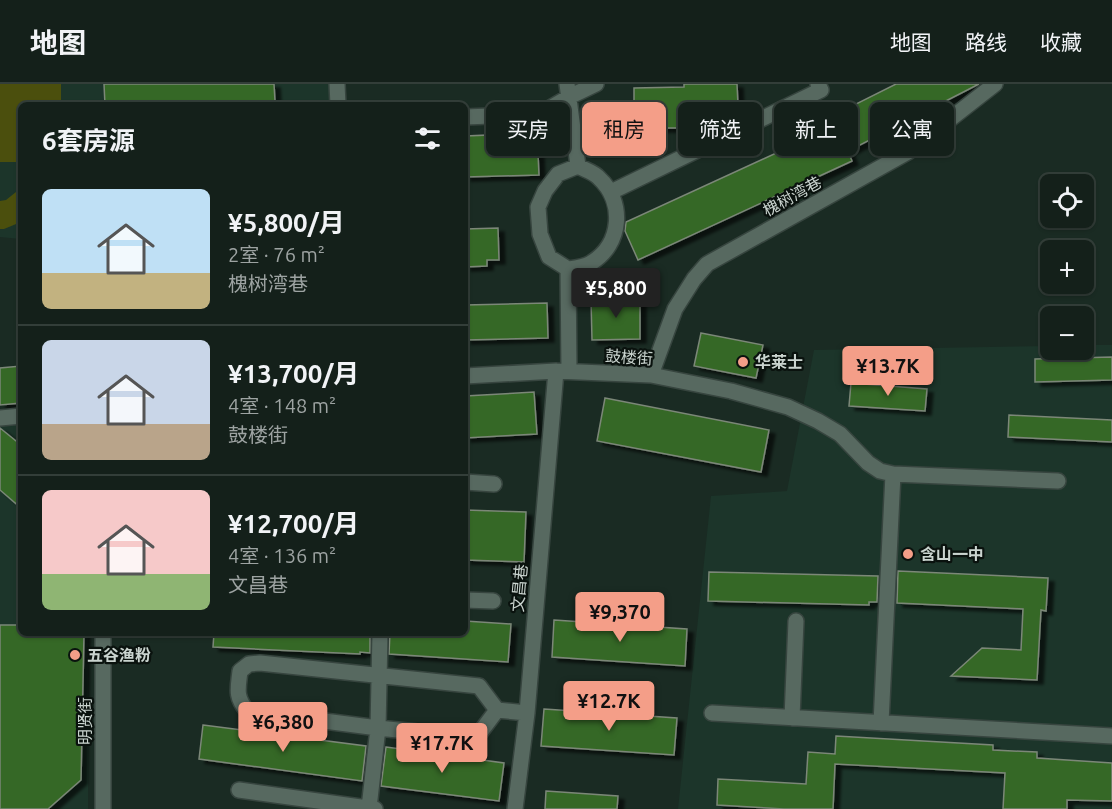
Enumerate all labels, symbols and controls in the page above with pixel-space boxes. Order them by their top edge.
text: 地图 [30,27,86,58]
text: 地图 [890,30,932,54]
text: 路线 [965,30,1007,54]
text: 收藏 [1040,30,1082,54]
chip: 买房 [486,102,570,156]
chip: 租房 [582,102,666,156]
chip: 筛选 [678,102,762,156]
chip: 新上 [774,102,858,156]
chip: 公寓 [870,102,954,156]
icon: filters [411,122,444,155]
text: 6套房源 [42,126,135,155]
street label: 槐树湾巷 [760,173,824,219]
map controls [1040,174,1094,360]
button: locate [1040,174,1094,228]
text: ¥5,800/月 [228,208,345,237]
icon: home [90,213,162,285]
button: + [1040,240,1094,294]
text: 2室 · 76 m² [228,243,325,266]
pin: ¥5,800 [567,268,665,319]
text: 槐树湾巷 [228,272,308,295]
text: ¥5,800 [585,276,647,299]
button: − [1040,306,1094,360]
street label: 鼓楼街 [604,346,654,368]
pin: ¥13.7K [839,346,937,397]
place label: 华莱士 [755,353,803,371]
text: ¥13.7K [856,354,920,377]
marker: 华莱士 [736,355,750,369]
text: ¥13,700/月 [228,359,359,388]
icon: home [90,364,162,436]
text: 4室 · 148 m² [228,394,336,417]
text: 鼓楼街 [228,423,288,446]
text: ¥12,700/月 [228,509,359,538]
icon: home [90,514,162,586]
text: 4室 · 136 m² [228,544,336,567]
place label: 含山一中 [920,545,984,563]
marker: 含山一中 [901,547,915,561]
street label: 文昌巷 [508,563,530,613]
text: 文昌巷 [228,573,288,596]
pin: ¥9,370 [571,592,669,643]
text: ¥9,370 [589,600,651,623]
place label: 五谷渔粉 [87,646,151,664]
marker: 五谷渔粉 [68,648,82,662]
pin: ¥12.7K [560,681,658,732]
text: ¥12.7K [577,689,641,712]
street label: 明贤街 [76,697,94,745]
pin: ¥6,380 [234,702,332,753]
text: ¥6,380 [252,710,314,733]
pin: ¥17.7K [393,723,491,774]
text: ¥17.7K [410,731,474,754]

